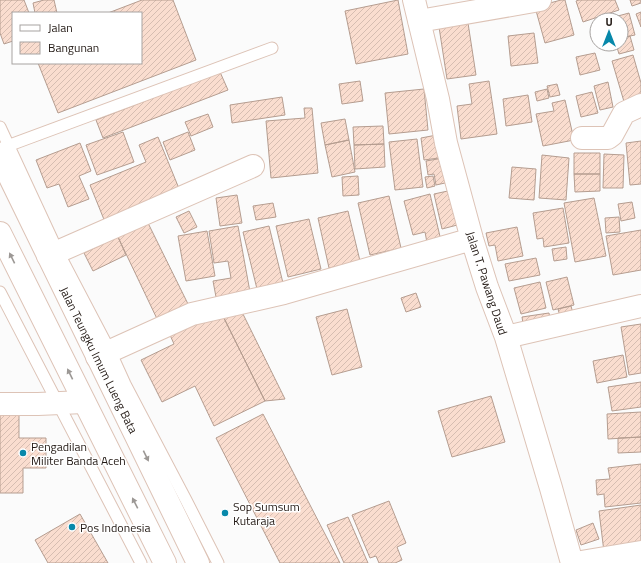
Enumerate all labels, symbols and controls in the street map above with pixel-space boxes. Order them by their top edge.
legend [12,12,142,64]
north arrow [589,12,629,52]
text: U [605,14,613,30]
text: Jalan [48,18,73,37]
text: Bangunan [48,38,99,57]
street label: Jalan T. Pawang Daud [461,229,513,337]
one-way arrow [9,252,16,264]
street label: Jalan Teungku Imum Lueng Bata [55,283,143,437]
one-way arrow [67,369,73,380]
place label: Pengadilan Militer Banda Aceh [31,437,126,470]
marker: Pengadilan Militer Banda Aceh [18,448,28,458]
one-way arrow [143,450,149,462]
one-way arrow [132,497,138,509]
place label: Sop Sumsum Kutaraja [233,497,300,530]
marker: Sop Sumsum Kutaraja [220,508,230,518]
place label: Pos Indonesia [80,518,150,537]
marker: Pos Indonesia [67,522,77,532]

